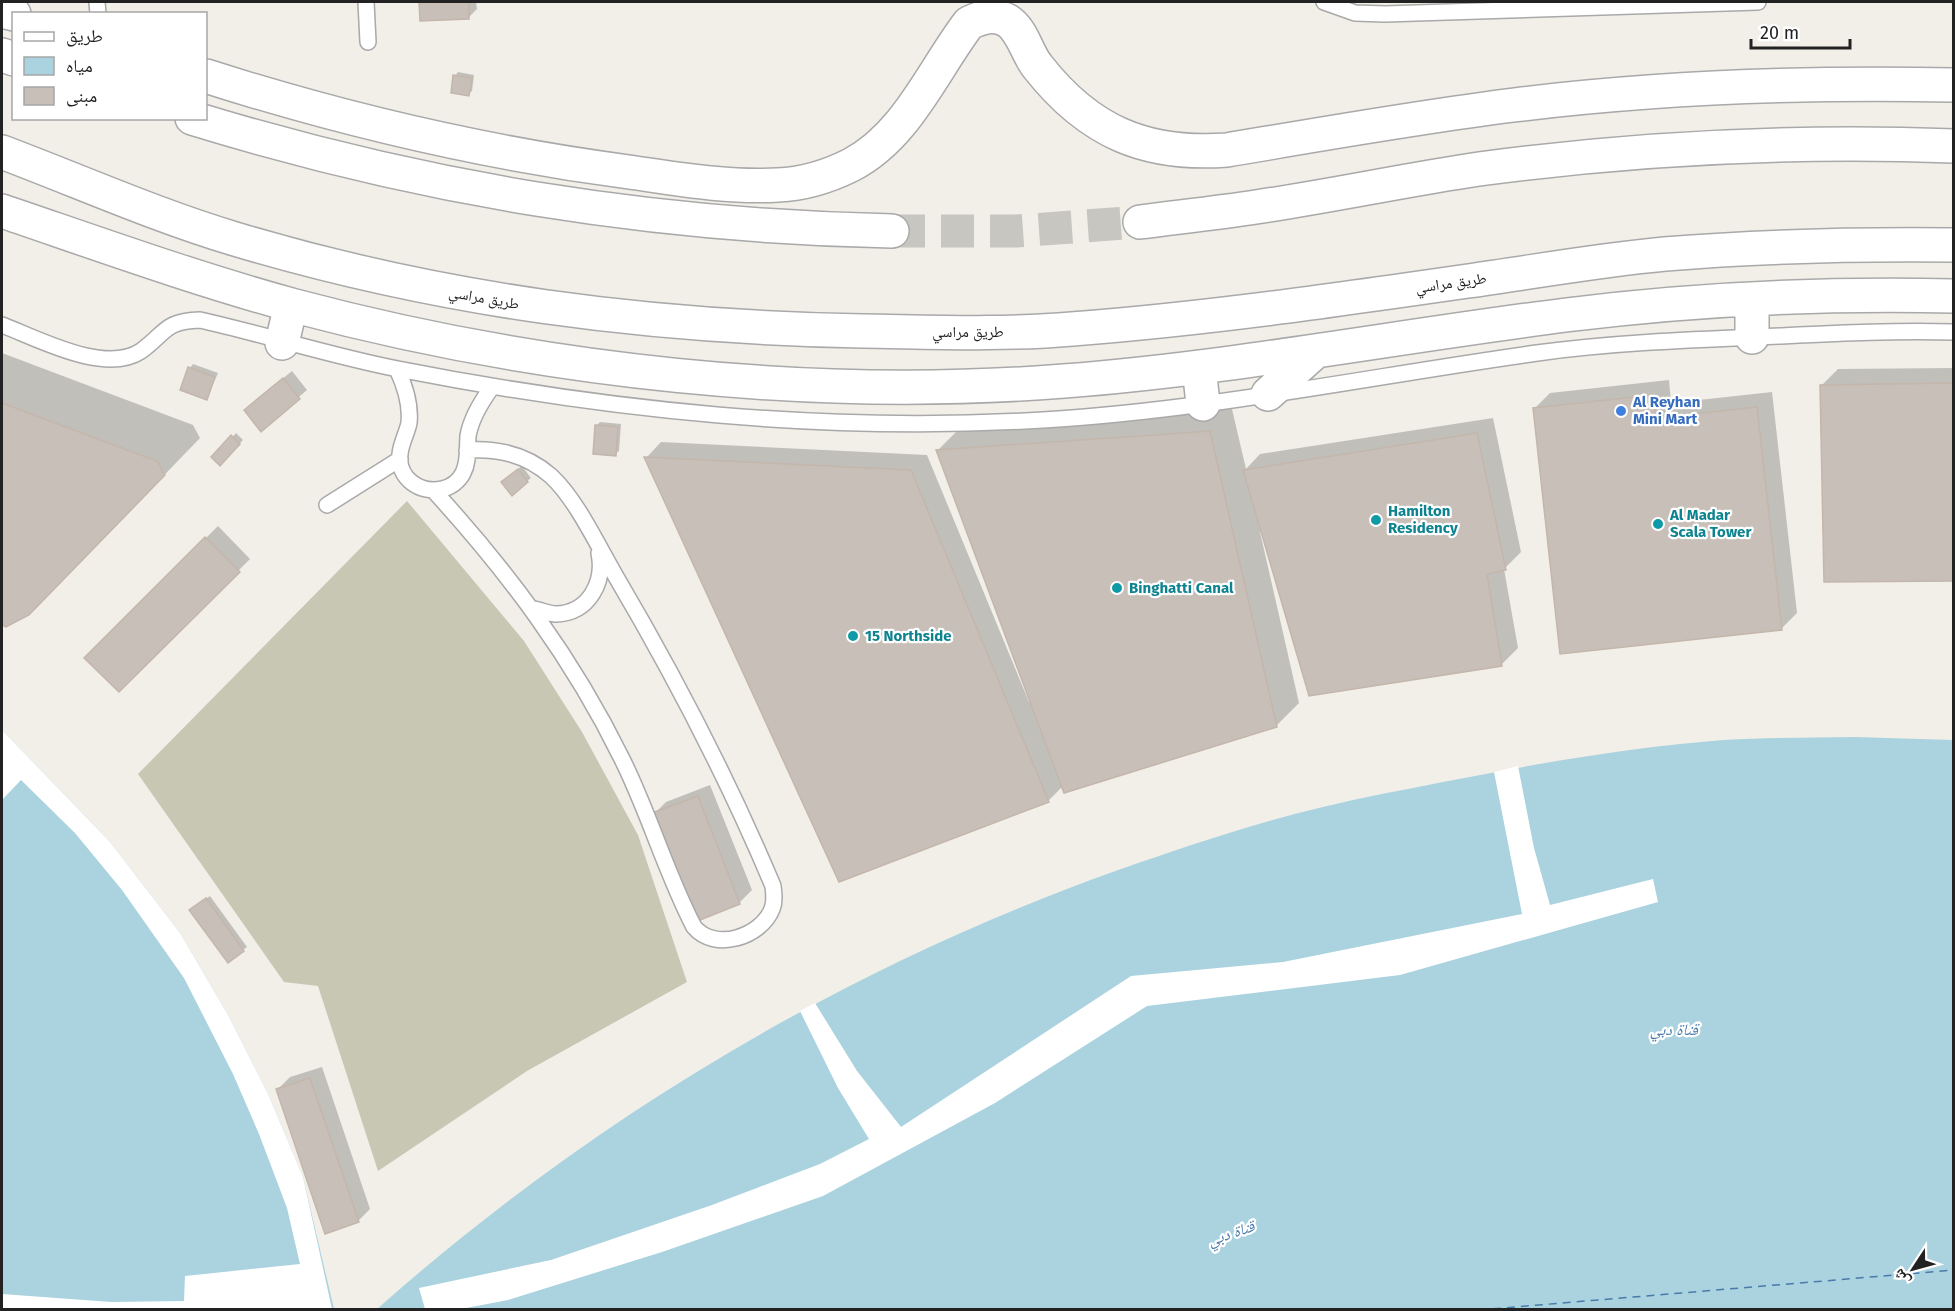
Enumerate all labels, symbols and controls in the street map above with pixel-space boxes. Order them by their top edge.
legend [12,12,207,120]
scale bar [1751,12,1850,50]
text: 20 m [1760,22,1799,44]
text: طريق [66,25,103,47]
text: مياه [66,55,93,77]
text: مبنى [66,85,97,107]
street label: طريق مراسي [1414,269,1488,300]
street label: طريق مراسي [447,283,521,316]
street label: طريق مراسي [932,323,1004,344]
place label: Al Reyhan Mini Mart [1632,393,1700,428]
marker: Al Reyhan Mini Mart [1614,404,1628,418]
place label: Hamilton Residency [1388,502,1458,537]
place label: Al Madar Scala Tower [1669,506,1752,541]
marker: Hamilton Residency [1369,513,1383,527]
marker: Al Madar Scala Tower [1651,517,1665,531]
place label: Binghatti Canal [1129,579,1234,597]
marker: Binghatti Canal [1110,581,1124,595]
place label: 15 Northside [865,627,951,645]
marker: 15 Northside [846,629,860,643]
water label: قناة دبي [1650,1020,1700,1042]
water label: قناة دبي [1205,1216,1260,1253]
north arrow [1883,1239,1943,1299]
text: ش [1889,1265,1914,1290]

